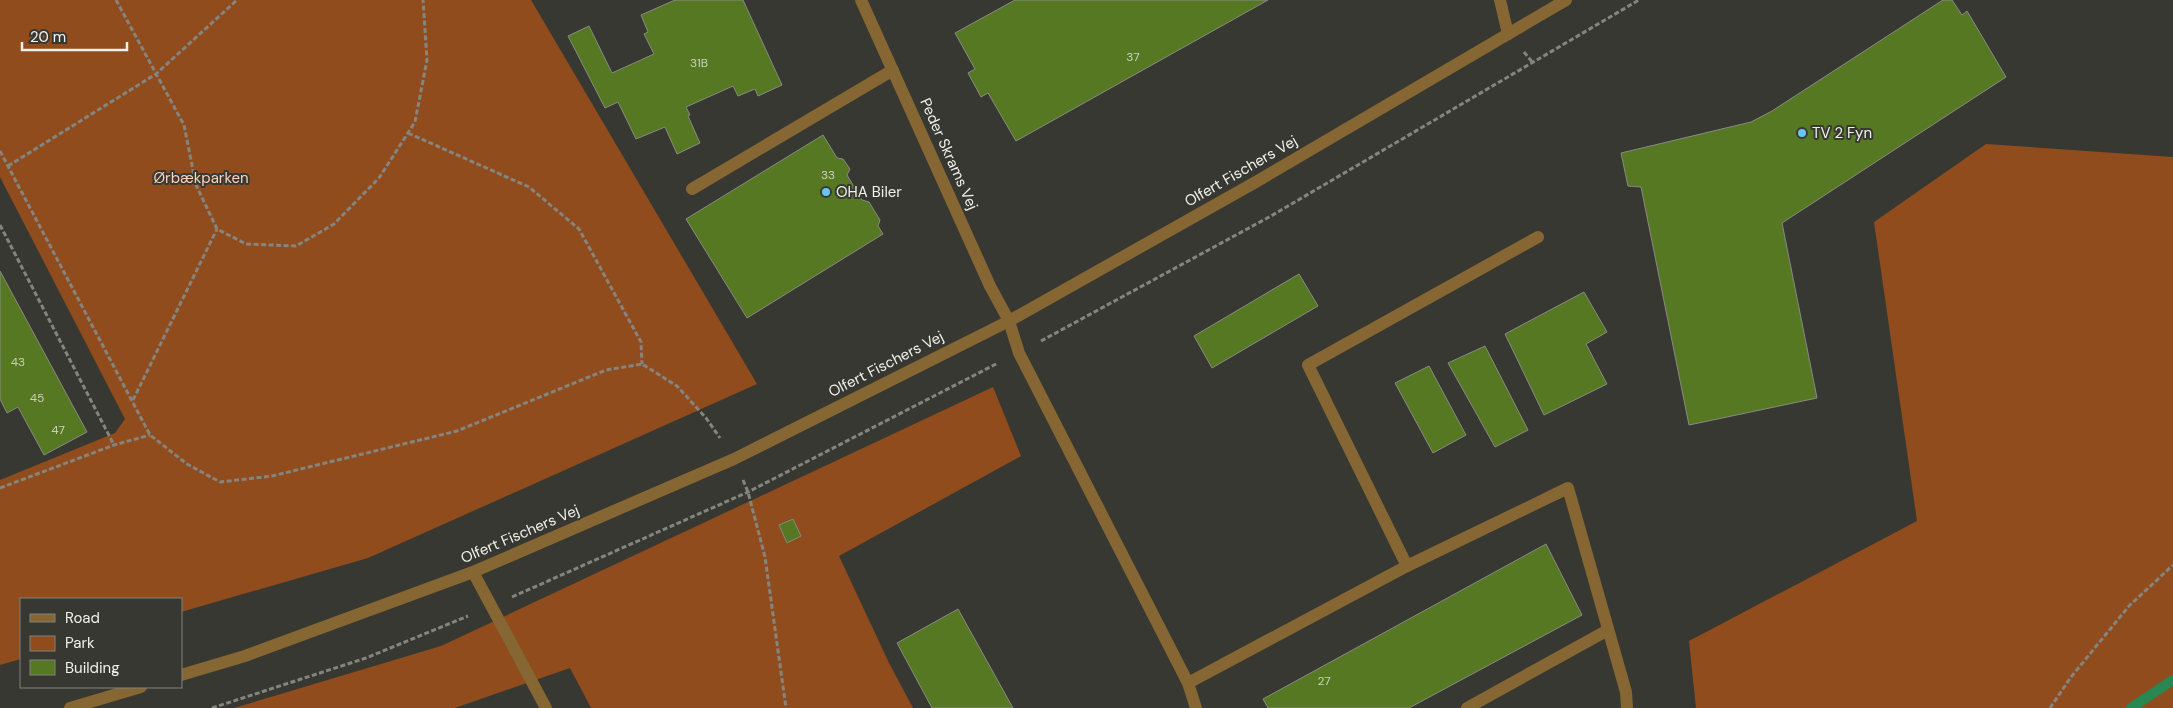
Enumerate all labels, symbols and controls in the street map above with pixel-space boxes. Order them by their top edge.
scale bar [22,20,128,52]
text: 20 m [30,27,66,47]
house number: 37 [1126,49,1140,65]
house number: 31B [690,55,708,71]
street label: Peder Skrams Vej [915,95,983,213]
place label: TV 2 Fyn [1812,123,1872,143]
marker: TV 2 Fyn [1796,127,1808,139]
street label: Olfert Fischers Vej [1181,131,1301,211]
house number: 33 [821,167,835,183]
park label: Ørbækparken [153,168,249,188]
place label: OHA Biler [836,182,902,202]
marker: OHA Biler [820,186,832,198]
street label: Olfert Fischers Vej [825,326,947,402]
house number: 43 [11,354,25,370]
house number: 45 [30,390,44,406]
house number: 47 [51,422,65,438]
street label: Olfert Fischers Vej [458,500,582,568]
legend [20,598,182,688]
text: Road [65,608,100,628]
text: Park [65,633,95,653]
text: Building [65,658,120,678]
house number: 27 [1317,673,1331,689]

